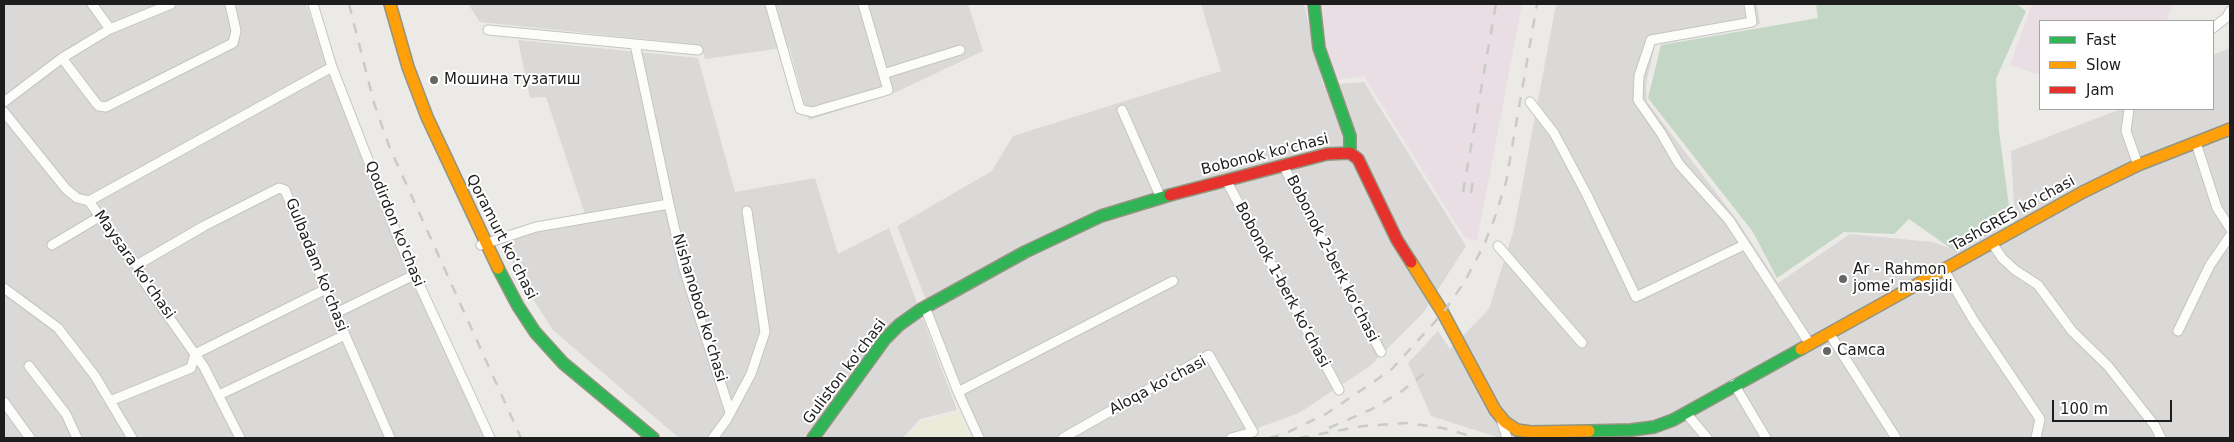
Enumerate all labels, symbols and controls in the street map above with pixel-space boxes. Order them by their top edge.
legend [2039,20,2214,110]
text: Fast [2086,31,2116,49]
text: Slow [2086,56,2121,74]
place label: Мошина тузатиш [444,71,580,89]
marker: Мошина тузатиш [428,74,440,86]
text: Jam [2086,81,2114,99]
street label: Bobonok ko'chasi [1199,130,1331,180]
street label: Qodirdon ko'chasi [361,159,427,289]
street label: Qoramurt koʻchasi [462,171,540,303]
street label: TashGRES ko'chasi [1948,172,2078,256]
street label: Bobonok 2-berk koʻchasi [1282,173,1382,345]
street label: Gulbadam ko'chasi [281,196,351,334]
street label: Bobonok 1-berk koʻchasi [1231,199,1333,371]
street label: Maysara ko'chasi [90,207,178,323]
street label: Nishanobod ko'chasi [668,232,730,384]
place label: Ar - Rahmon jome' masjidi [1853,261,1953,296]
marker: Ar - Rahmon jome' masjidi [1837,273,1849,285]
street label: Guliston ko'chasi [800,316,890,428]
place label: Самса [1837,342,1885,360]
marker: Самса [1821,345,1833,357]
street label: Aloqa ko'chasi [1106,353,1210,419]
scale bar [2054,390,2174,422]
text: 100 m [2060,400,2108,418]

